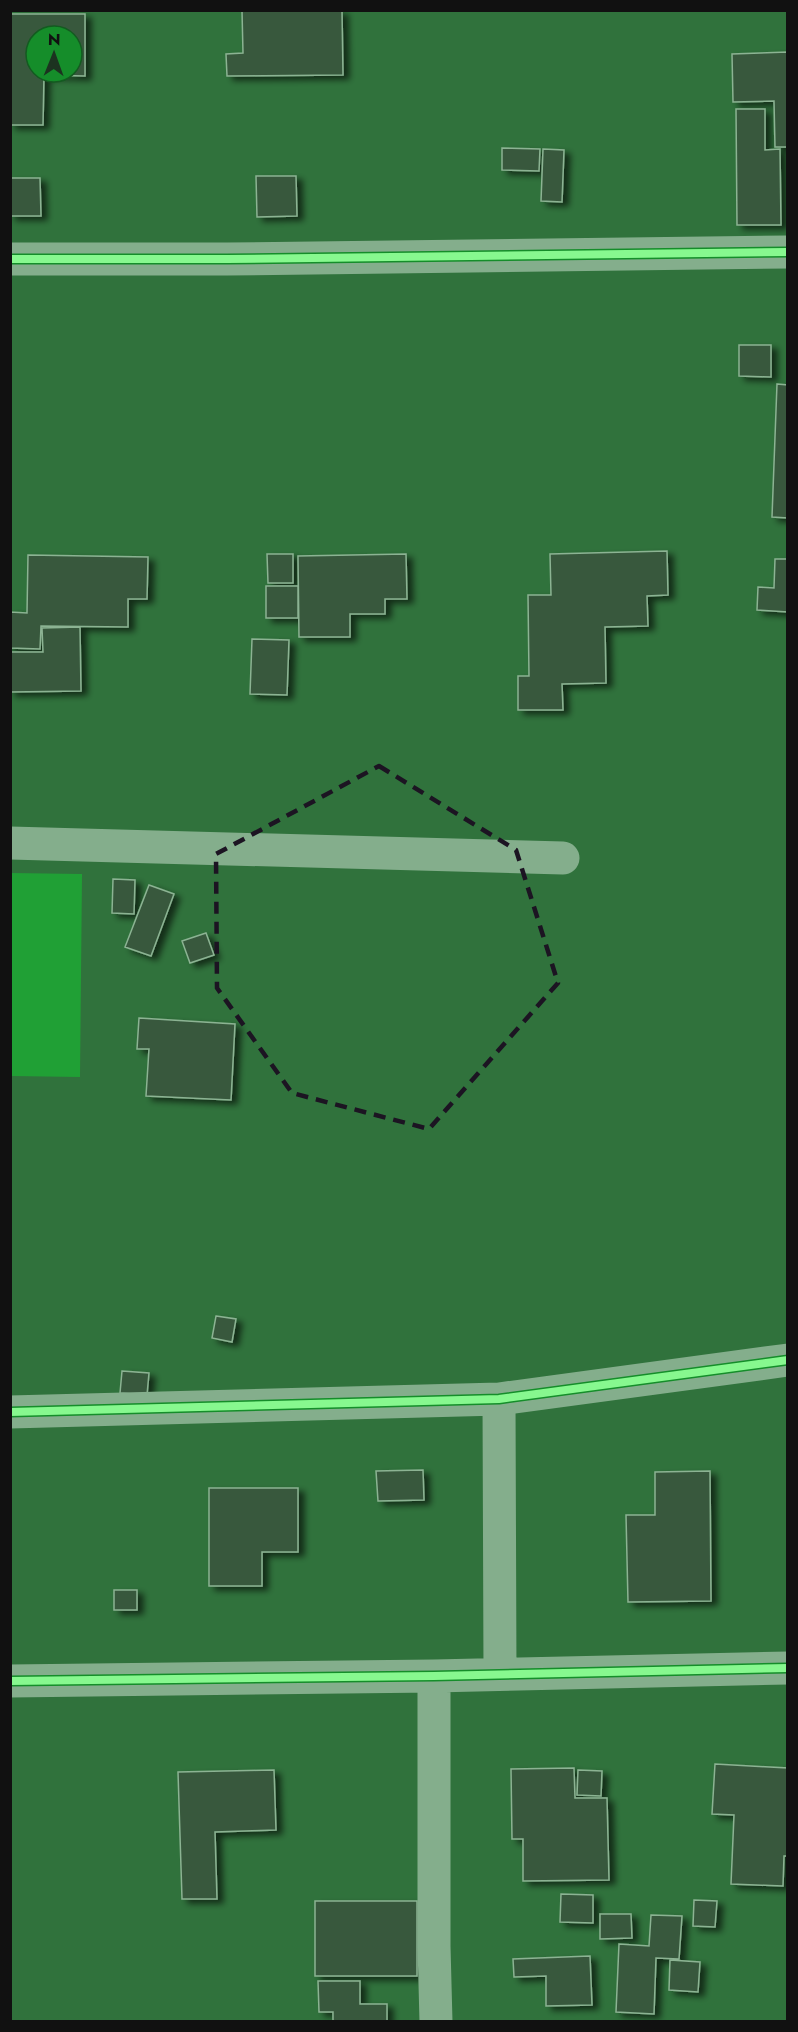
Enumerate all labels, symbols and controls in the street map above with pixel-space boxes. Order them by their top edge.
north arrow [24,24,84,84]
text: N [48,28,61,51]

